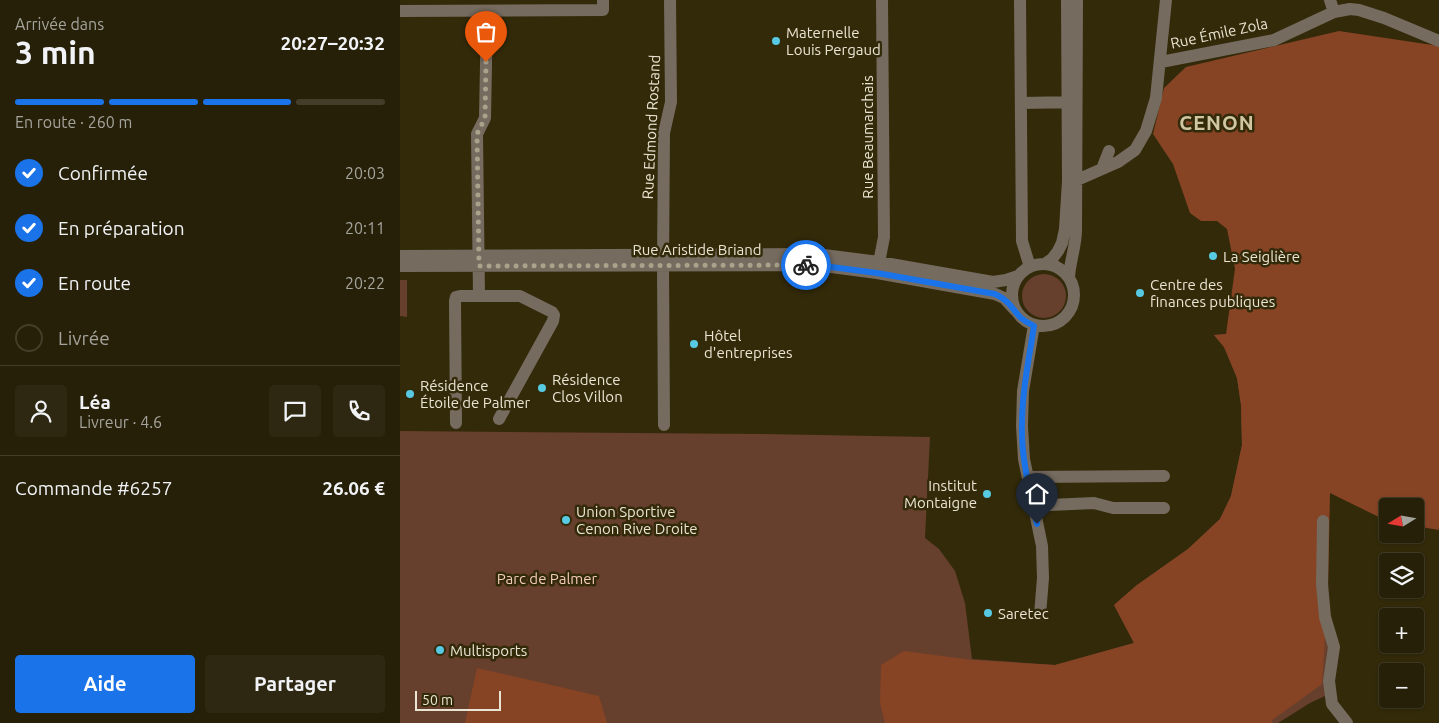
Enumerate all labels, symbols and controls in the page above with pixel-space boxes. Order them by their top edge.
pin [465,11,507,62]
street label: Rue Émile Zola [1169,14,1269,52]
text: Arrivée dans [15,15,104,33]
icon: bag [472,18,500,46]
place label: Maternelle Louis Pergaud [786,24,881,58]
text: 20:27–20:32 [280,32,385,54]
text: 3 min [15,34,96,70]
marker: Maternelle Louis Pergaud [770,35,782,47]
street label: Rue Edmond Rostand [639,54,663,200]
street label: Rue Beaumarchais [859,75,876,199]
district label: CENON [1179,111,1255,134]
text: En route · 260 m [15,113,132,131]
icon: check [15,159,43,187]
text: Confirmée [58,162,148,184]
text: 20:03 [345,164,385,182]
icon: check [15,214,43,242]
text: En préparation [58,217,185,239]
text: 20:11 [345,219,385,237]
courier [781,240,831,290]
street label: Rue Aristide Briand [632,241,762,258]
place label: La Seiglière [1223,248,1300,265]
marker: La Seiglière [1207,250,1219,262]
icon: bike [792,251,820,279]
icon: check [15,269,43,297]
text: En route [58,272,131,294]
text: 20:22 [345,274,385,292]
place label: Centre des finances publiques [1150,276,1275,310]
marker: Centre des finances publiques [1134,287,1146,299]
text: Livrée [58,327,110,349]
place label: Hôtel d'entreprises [704,327,793,361]
marker: Hôtel d'entreprises [688,338,700,350]
place label: Résidence Clos Villon [552,371,623,405]
place label: Résidence Étoile de Palmer [420,377,531,411]
marker: Résidence Clos Villon [536,382,548,394]
button: person [15,385,67,437]
button: chat [269,385,321,437]
button: phone [333,385,385,437]
marker: Résidence Étoile de Palmer [404,388,416,400]
text: Léa [79,391,111,413]
text: Livreur · 4.6 [79,413,162,431]
pin [1016,473,1058,524]
text: Commande #6257 [15,477,172,499]
text: 26.06 € [322,477,385,499]
place label: Institut Montaigne [904,477,977,511]
icon: home [1023,480,1051,508]
marker: Institut Montaigne [981,488,993,500]
north arrow [1379,498,1424,542]
map controls [1379,498,1424,708]
place label: Union Sportive Cenon Rive Droite [576,503,698,537]
marker: Union Sportive Cenon Rive Droite [560,514,572,526]
button: layers [1379,553,1424,598]
park label: Parc de Palmer [497,570,598,587]
place label: Saretec [998,605,1049,622]
marker: Saretec [982,607,994,619]
button: + [1379,608,1424,653]
place label: Multisports [450,642,527,659]
marker: Multisports [434,644,446,656]
button: Aide [15,655,195,713]
button: Partager [205,655,385,713]
button: − [1379,663,1424,708]
scale bar [415,688,501,711]
text: 50 m [422,692,453,708]

